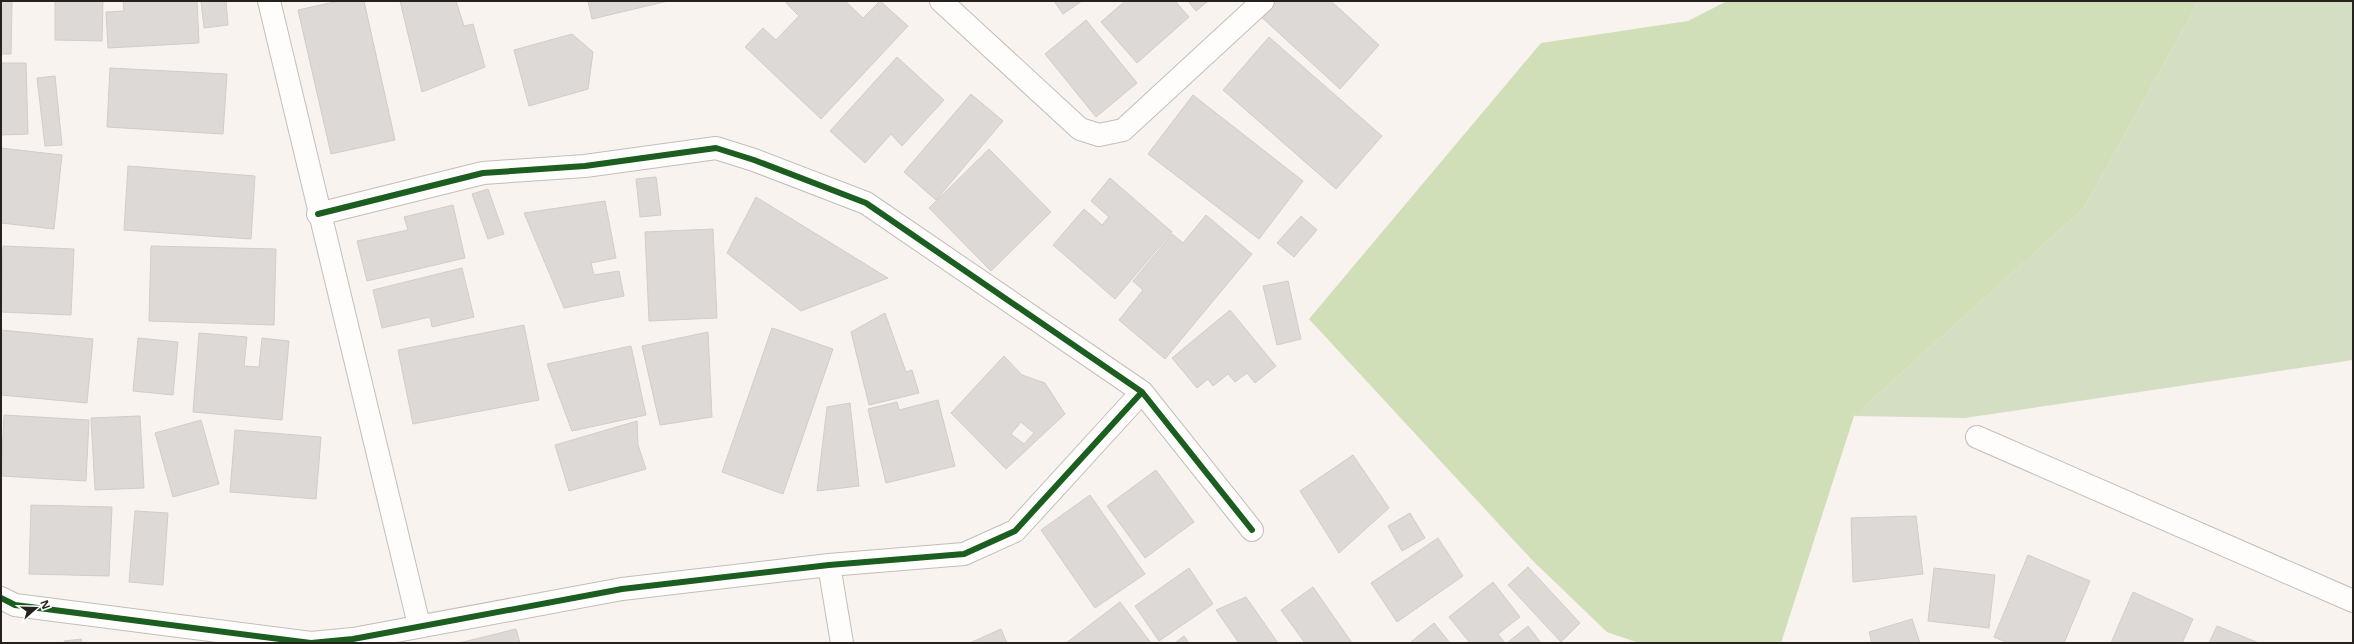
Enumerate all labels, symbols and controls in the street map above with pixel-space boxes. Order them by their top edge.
north arrow [16,588,56,628]
text: N [37,598,54,611]

